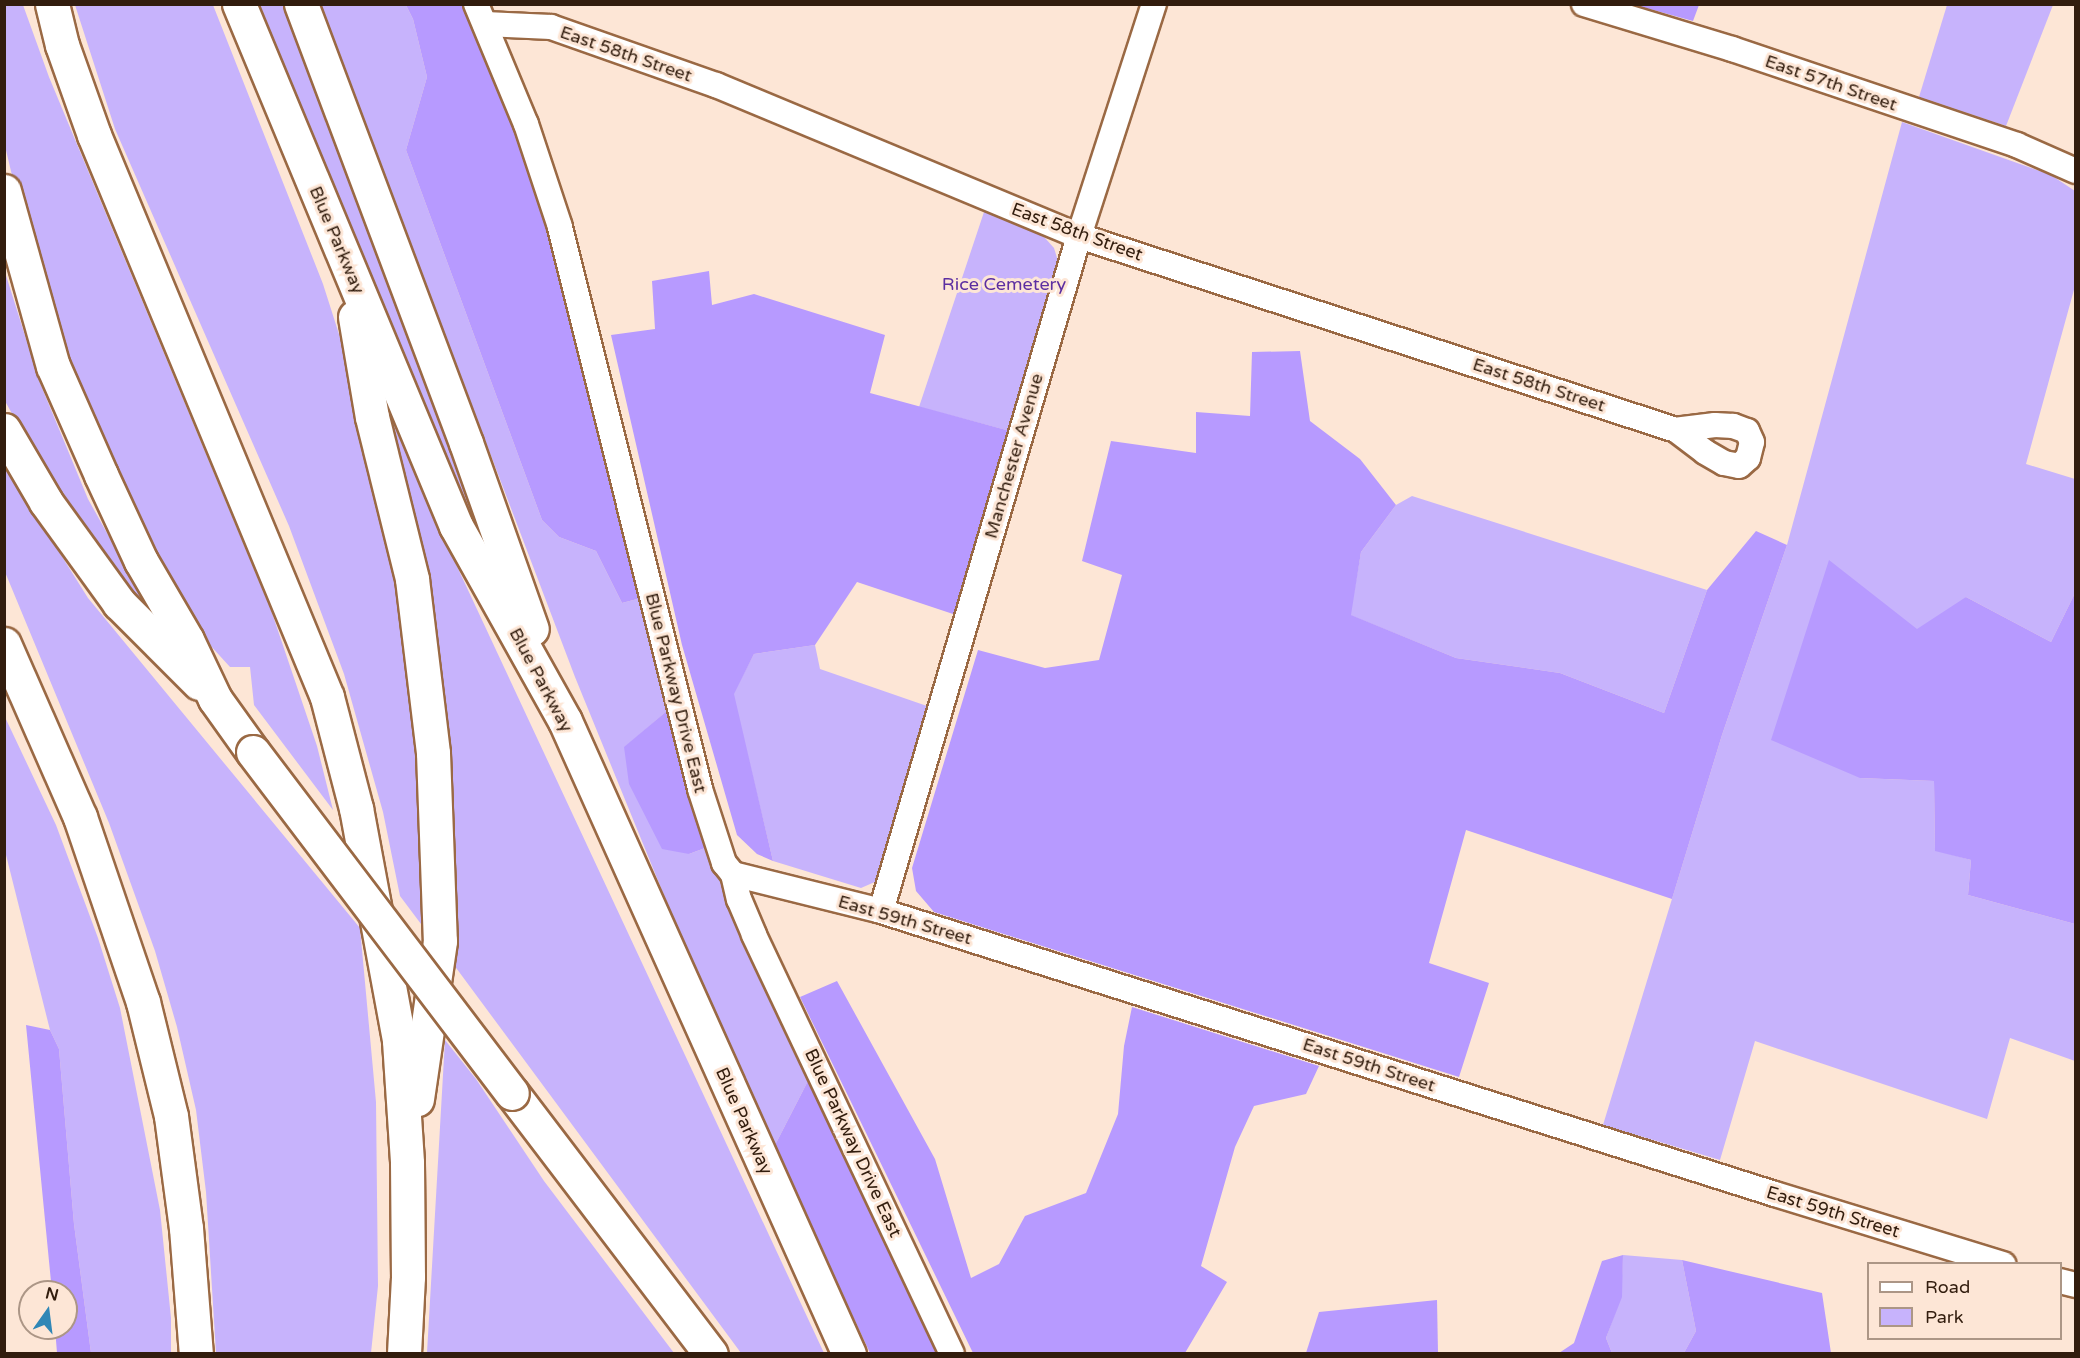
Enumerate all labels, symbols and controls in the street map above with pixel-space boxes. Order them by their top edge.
street label: East 58th Street [557,21,695,87]
street label: East 57th Street [1762,50,1900,116]
street label: Blue Parkway [305,183,369,297]
street label: East 58th Street [1008,198,1146,266]
park label: Rice Cemetery [942,273,1066,295]
street label: East 58th Street [1470,353,1608,417]
street label: Manchester Avenue [980,371,1048,541]
street label: Blue Parkway Drive East [641,591,711,795]
street label: Blue Parkway [504,624,578,736]
street label: East 59th Street [836,891,974,949]
street label: East 59th Street [1300,1033,1438,1097]
street label: Blue Parkway Drive East [800,1045,906,1241]
street label: Blue Parkway [711,1064,777,1178]
street label: East 59th Street [1764,1181,1902,1243]
legend [1867,1262,2062,1340]
text: Road [1925,1276,1970,1298]
north arrow [18,1280,78,1340]
text: N [43,1283,61,1306]
text: Park [1925,1306,1963,1328]

